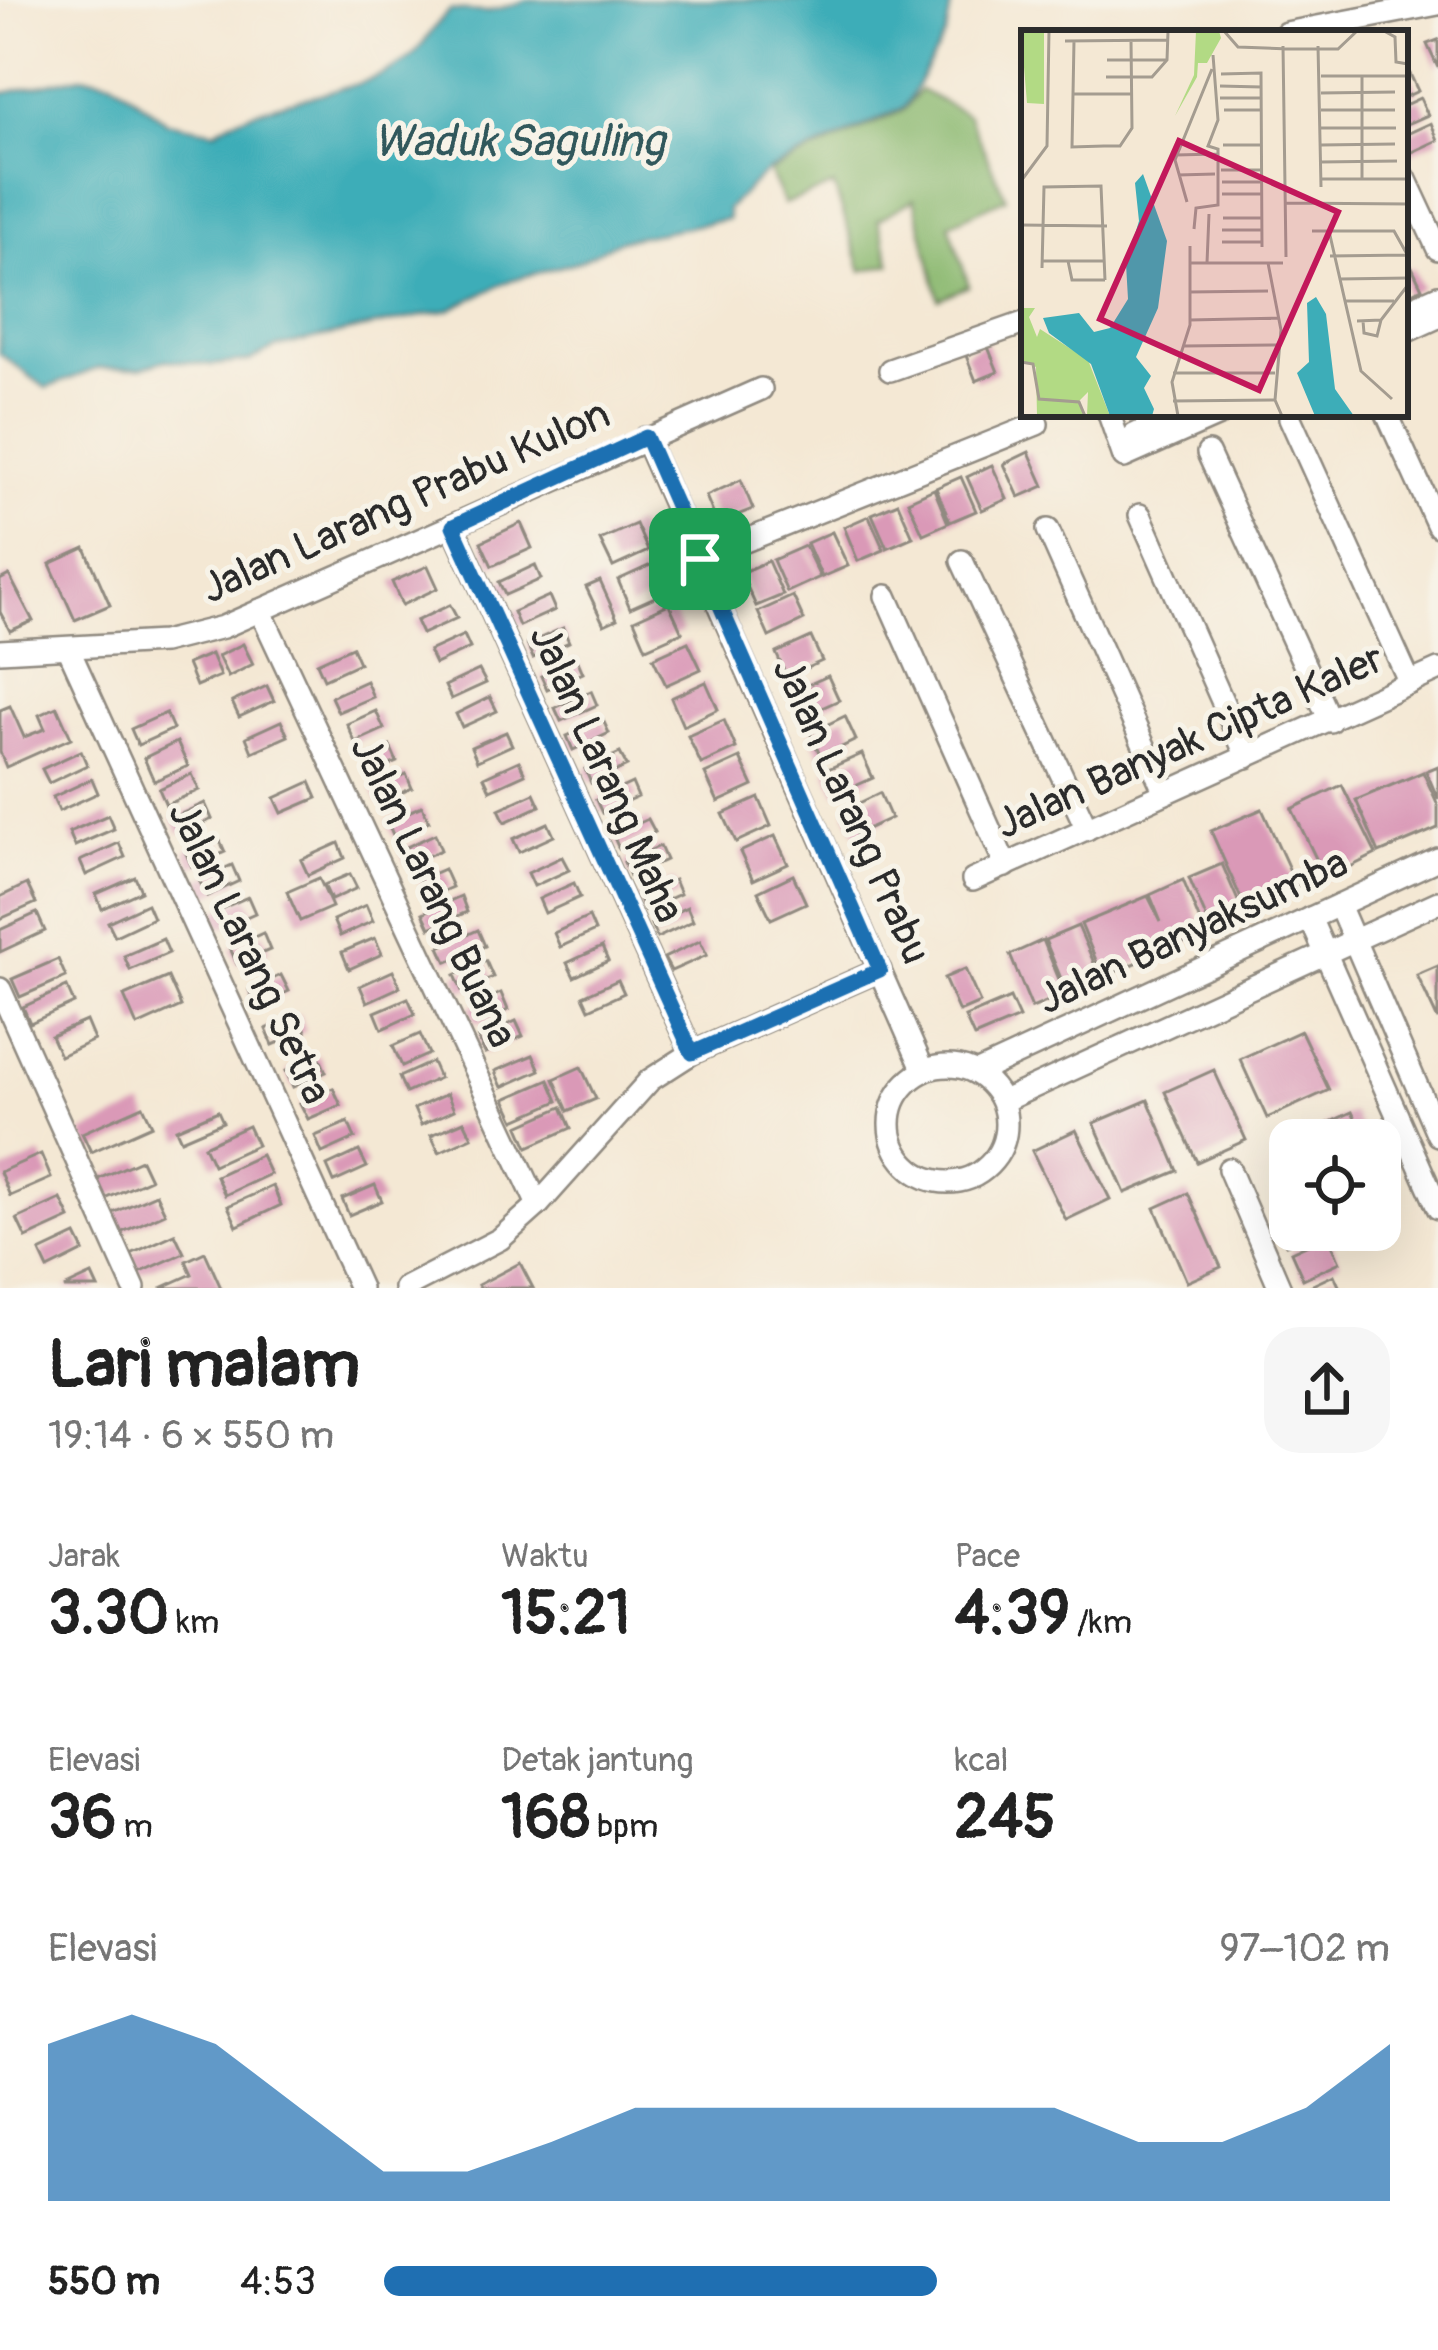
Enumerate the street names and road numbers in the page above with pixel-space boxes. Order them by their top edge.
street label: Jalan Larang Prabu Kulon [194,388,618,615]
street label: Jalan Larang Maha [517,617,695,931]
street label: Jalan Banyak Cipta Kaler [988,633,1392,851]
street label: Jalan Larang Prabu [760,650,942,972]
street label: Jalan Larang Buana [338,728,528,1056]
street label: Jalan Larang Setra [156,793,342,1112]
street label: Jalan Banyaksumba [1030,837,1356,1026]

